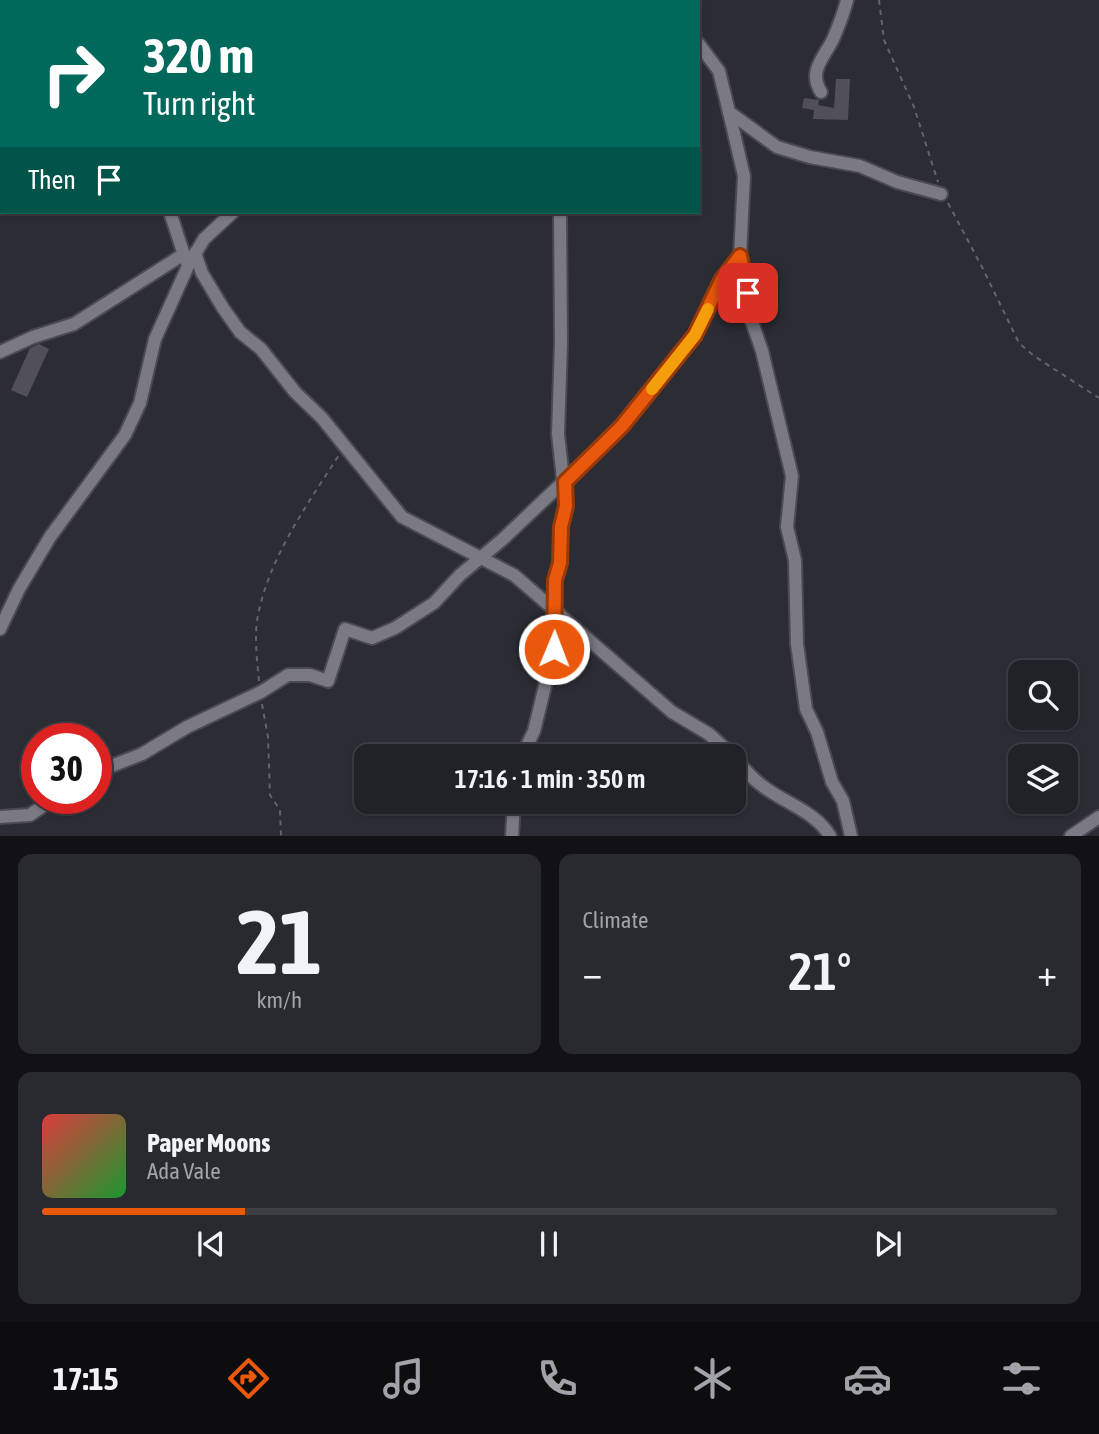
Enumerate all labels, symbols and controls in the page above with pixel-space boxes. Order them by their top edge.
text: 320 m [143,27,254,83]
icon: right [28,28,119,119]
text: Turn right [143,85,256,122]
icon: arrive [90,161,128,199]
text: Then [28,165,76,195]
pin [718,263,778,323]
icon: arrive [729,274,767,312]
position arrow [517,612,591,686]
map controls [1008,660,1078,814]
button: search [1008,660,1078,730]
speed limit sign: 30 [21,723,112,814]
button: layers [1008,744,1078,814]
text: 17:16 · 1 min · 350 m [455,764,645,794]
text: 21 [236,889,322,993]
text: Climate [583,907,648,933]
text: 21° [788,941,851,1001]
text: − [583,951,602,994]
text: + [1037,951,1057,994]
text: km/h [256,987,302,1013]
text: Paper Moons [147,1128,270,1158]
text: Ada Vale [147,1158,221,1184]
icon: previous [192,1225,230,1263]
icon: pause [530,1225,568,1263]
icon: next [869,1225,907,1263]
icon: directions [224,1354,273,1403]
icon: music [379,1354,428,1403]
icon: phone [533,1354,582,1403]
icon: climate [688,1354,737,1403]
icon: car [843,1354,892,1403]
icon: filters [997,1354,1046,1403]
text: 17:15 [53,1360,119,1397]

